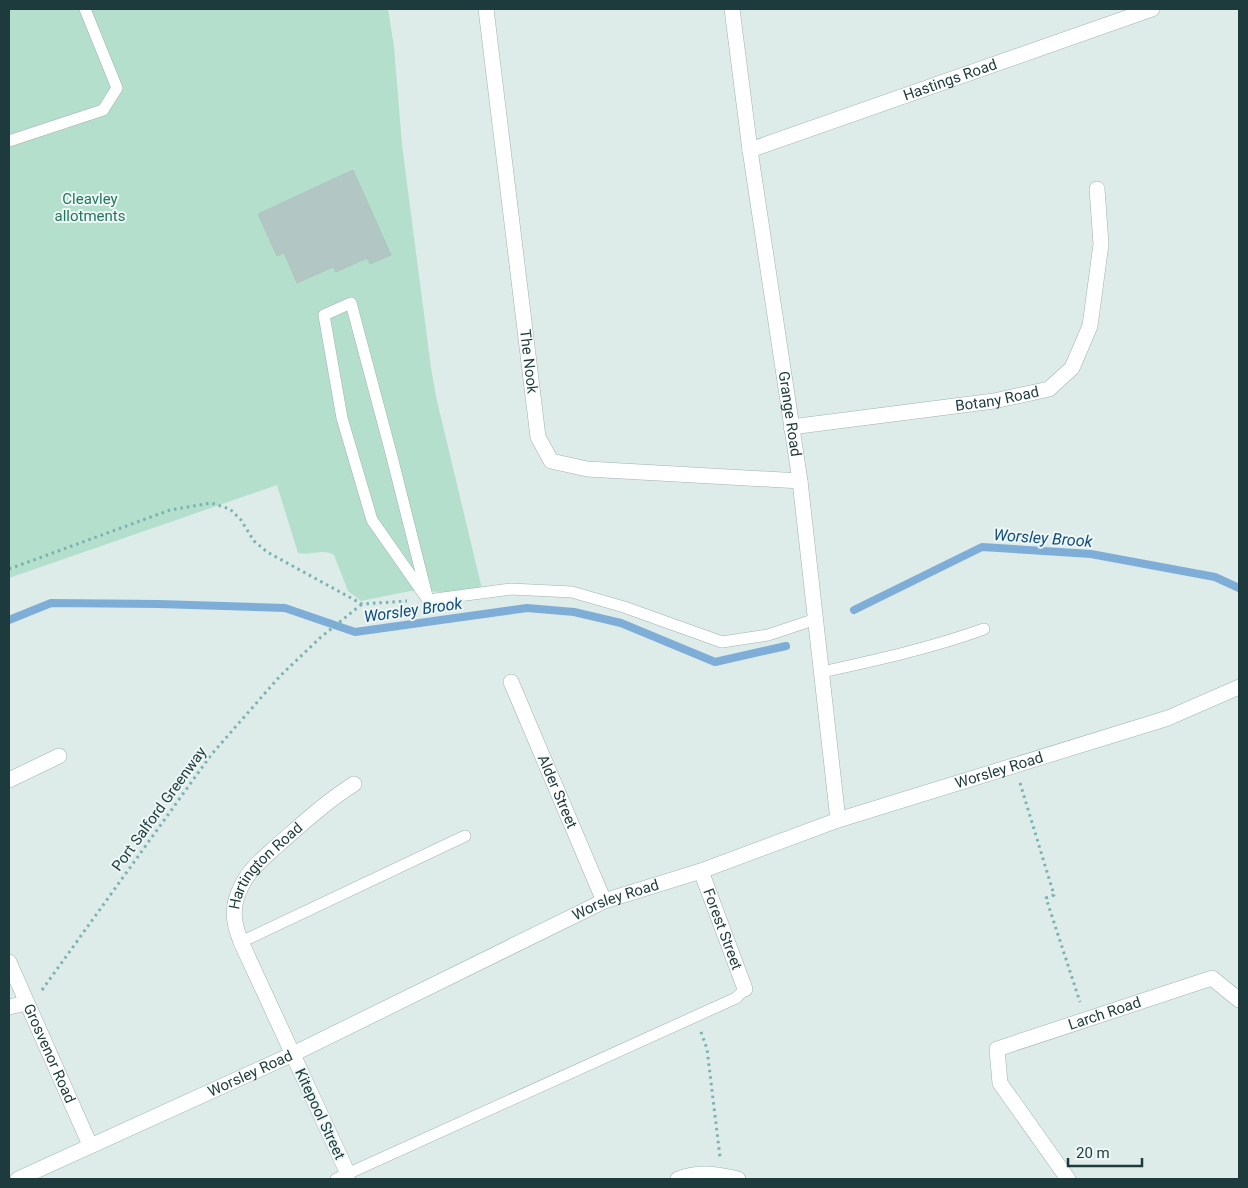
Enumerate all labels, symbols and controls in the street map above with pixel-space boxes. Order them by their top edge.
street label: Hastings Road [901,55,999,105]
park label: Cleavley allotments [55,190,125,225]
street label: The Nook [516,328,542,395]
street label: Grange Road [775,370,805,458]
street label: Botany Road [954,382,1041,415]
water label: Worsley Brook [993,525,1094,551]
water label: Worsley Brook [363,594,465,626]
street label: Port Salford Greenway [108,743,210,875]
street label: Worsley Road [953,748,1045,792]
street label: Alder Street [534,752,581,831]
street label: Hartington Road [225,819,306,911]
street label: Worsley Road [569,876,661,924]
street label: Forest Street [699,886,746,972]
street label: Larch Road [1066,993,1143,1034]
street label: Grosvenor Road [20,1001,79,1106]
street label: Worsley Road [205,1046,295,1101]
street label: Kitepool Street [291,1066,349,1162]
scale bar [1068,1136,1142,1168]
text: 20 m [1076,1144,1110,1162]

